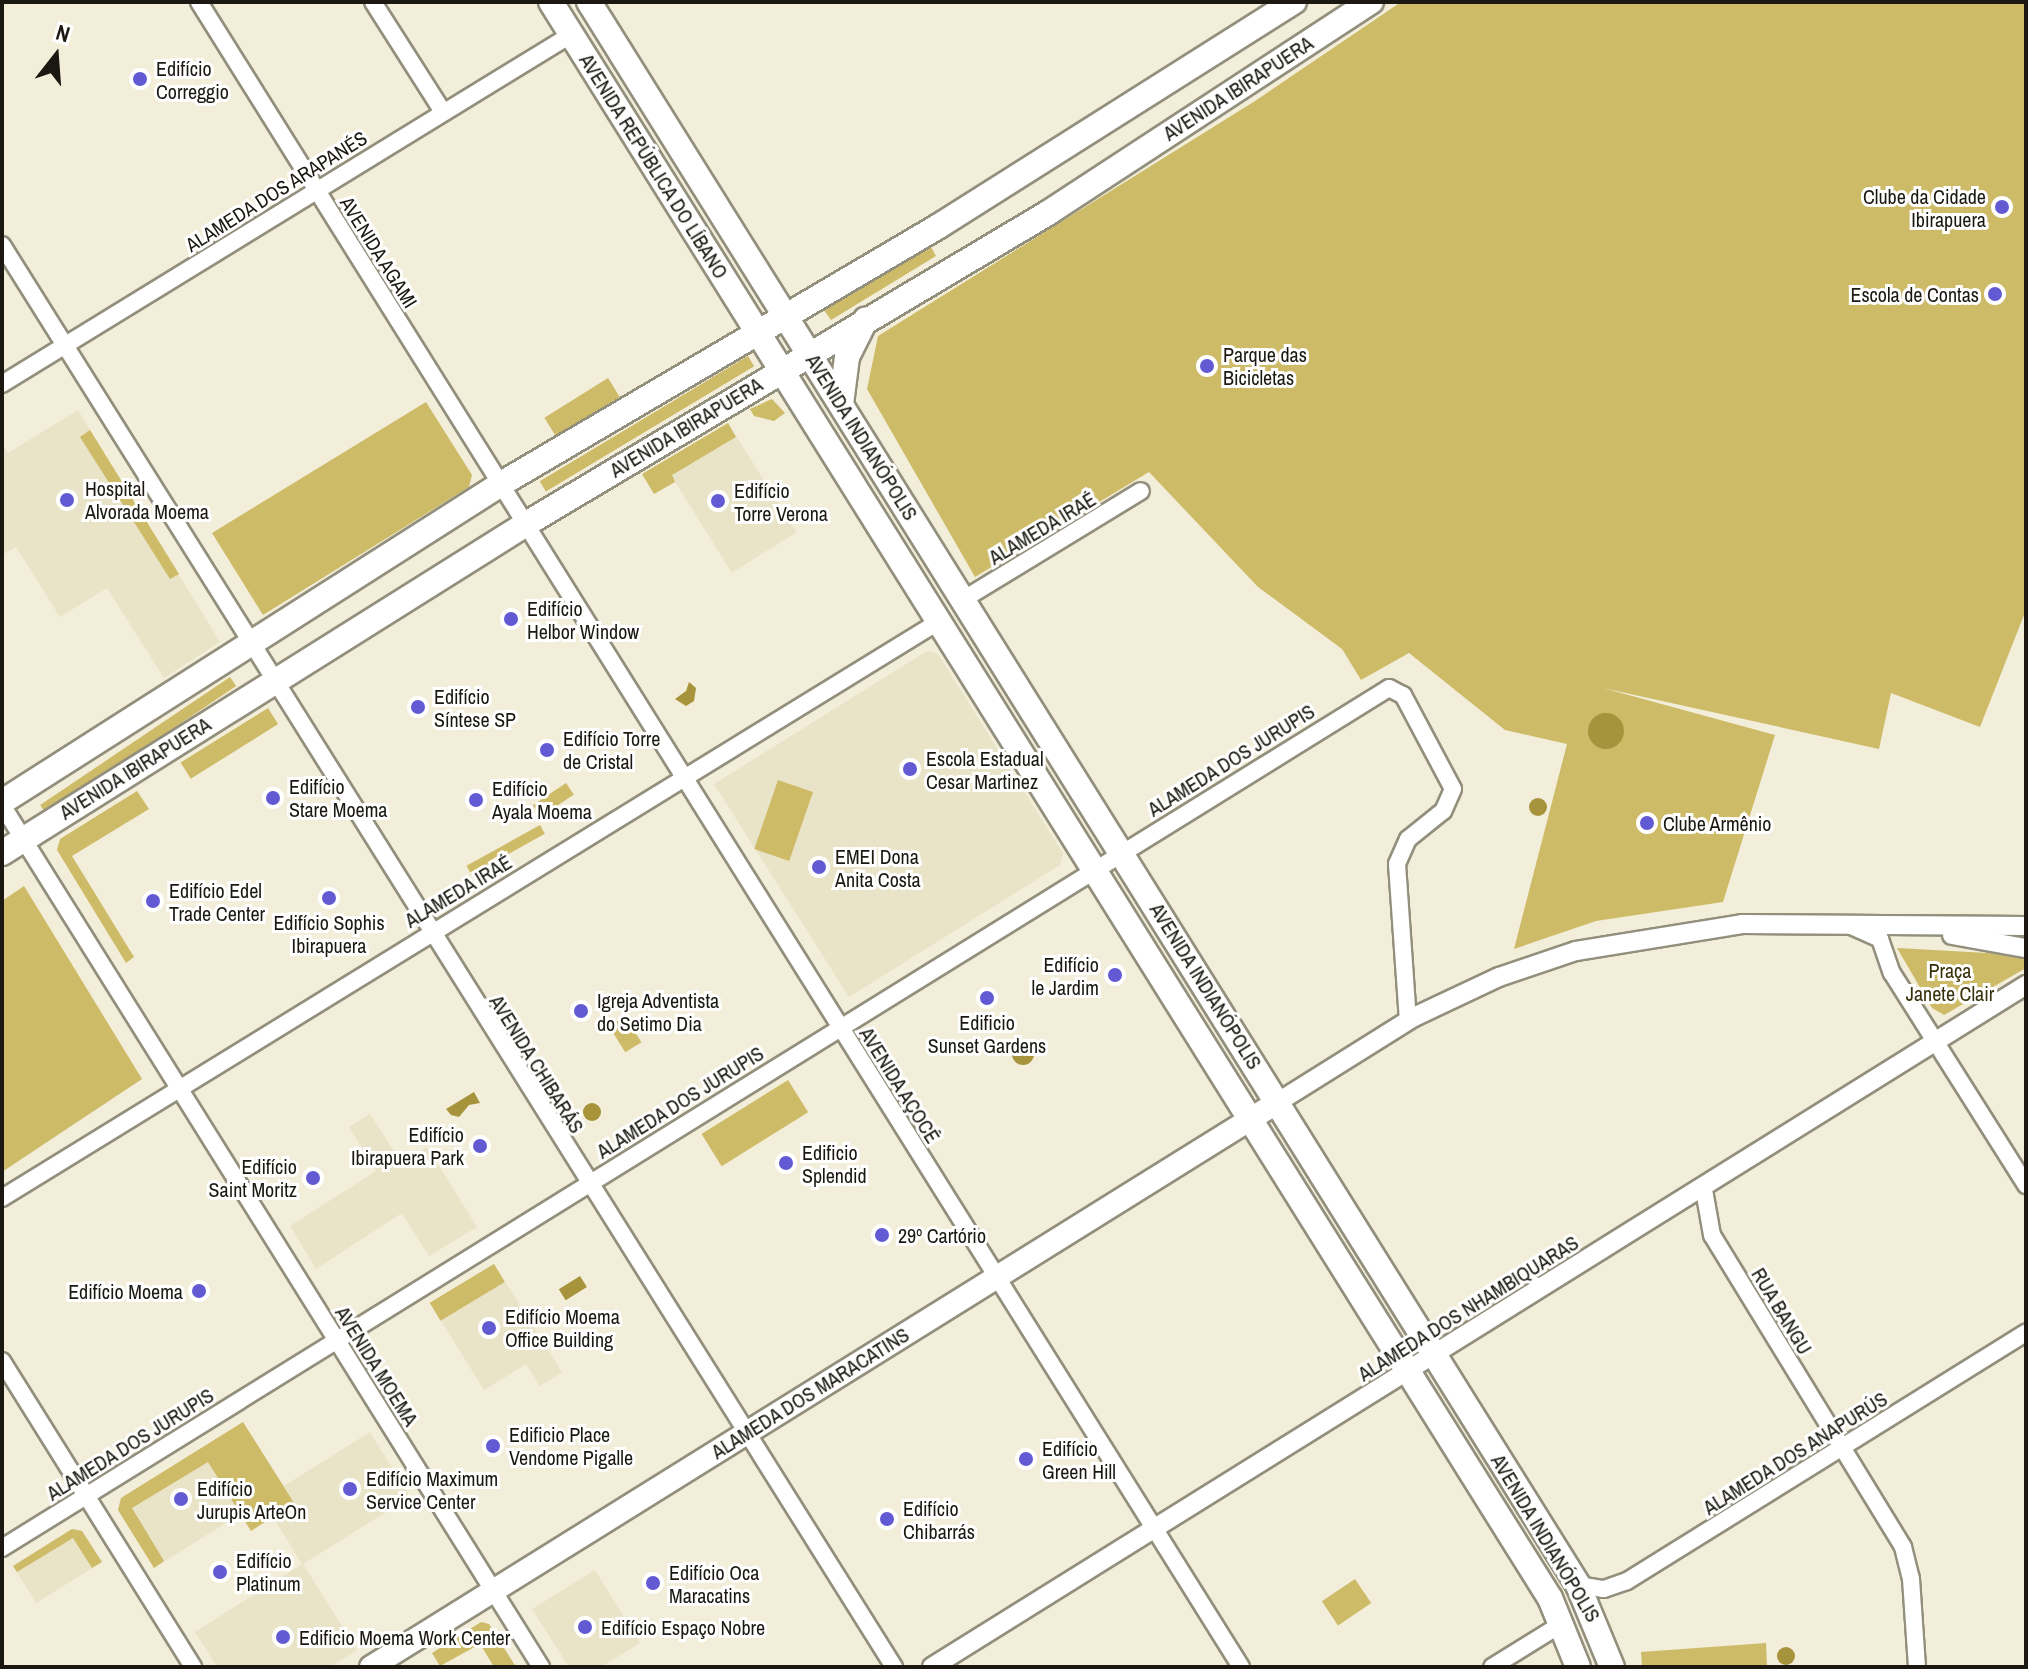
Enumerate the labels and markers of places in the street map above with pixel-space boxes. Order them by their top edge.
place label: Edifício Correggio [156,56,229,103]
marker: Edifício Correggio [131,70,149,88]
place label: Clube da Cidade Ibirapuera [1863,184,1986,231]
marker: Clube da Cidade Ibirapuera [1993,198,2011,216]
place label: Escola de Contas [1850,282,1979,306]
marker: Escola de Contas [1986,285,2004,303]
place label: Parque das Bicicletas [1223,342,1307,389]
marker: Parque das Bicicletas [1198,357,1216,375]
place label: Hospital Alvorada Moema [85,476,209,523]
place label: Edifício Torre Verona [734,478,828,525]
marker: Hospital Alvorada Moema [56,489,78,511]
marker: Edifício Torre Verona [709,492,727,510]
place label: Edifício Helbor Window [527,596,639,643]
marker: Edifício Helbor Window [502,610,520,628]
place label: Edifício Síntese SP [434,684,516,731]
marker: Edifício Síntese SP [409,698,427,716]
place label: Edifício Torre de Cristal [563,726,661,773]
marker: Edifício Torre de Cristal [538,741,556,759]
place label: Escola Estadual Cesar Martinez [926,746,1044,793]
marker: Escola Estadual Cesar Martinez [901,760,919,778]
place label: Edifício Stare Moema [289,774,387,821]
place label: Edifício Ayala Moema [492,776,592,823]
marker: Edifício Stare Moema [264,789,282,807]
marker: Edifício Ayala Moema [467,791,485,809]
place label: Clube Armênio [1663,811,1772,835]
marker: Clube Armênio [1638,814,1656,832]
place label: EMEI Dona Anita Costa [835,844,921,891]
marker: EMEI Dona Anita Costa [810,858,828,876]
place label: Edifício Edel Trade Center [169,878,265,925]
marker: Edifício Sophis Ibirapuera [320,889,338,907]
marker: Edifício Edel Trade Center [144,892,162,910]
place label: Edifício Sophis Ibirapuera [273,910,385,957]
place label: Edifício le Jardim [1032,952,1099,999]
marker: Edifício le Jardim [1106,966,1124,984]
place label: Igreja Adventista do Setimo Dia [597,988,720,1035]
marker: Edificio Sunset Gardens [978,989,996,1007]
marker: Igreja Adventista do Setimo Dia [572,1002,590,1020]
place label: Edificio Sunset Gardens [928,1010,1046,1057]
place label: Edifício Ibirapuera Park [351,1122,464,1169]
marker: Edifício Ibirapuera Park [471,1137,489,1155]
place label: Edificio Splendid [802,1140,867,1187]
place label: Edifício Saint Moritz [209,1154,297,1201]
marker: Edificio Splendid [777,1154,795,1172]
marker: Edifício Saint Moritz [304,1169,322,1187]
place label: 29º Cartório [898,1223,986,1247]
marker: 29º Cartório [873,1226,891,1244]
place label: Edifício Moema [68,1279,183,1303]
marker: Edifício Moema [190,1282,208,1300]
place label: Edifício Moema Office Building [505,1304,620,1351]
marker: Edifício Moema Office Building [480,1319,498,1337]
place label: Edificio Place Vendome Pigalle [509,1422,633,1469]
place label: Edifício Green Hill [1042,1436,1116,1483]
marker: Edificio Place Vendome Pigalle [484,1437,502,1455]
marker: Edifício Green Hill [1017,1450,1035,1468]
place label: Edifício Maximum Service Center [366,1466,498,1513]
place label: Edifício Jurupis ArteOn [197,1476,307,1523]
marker: Edifício Maximum Service Center [341,1480,359,1498]
marker: Edifício Jurupis ArteOn [172,1490,190,1508]
place label: Edifício Chibarrás [903,1496,975,1543]
marker: Edifício Chibarrás [878,1510,896,1528]
place label: Edifício Platinum [236,1548,301,1595]
place label: Edifício Oca Maracatins [669,1560,759,1607]
marker: Edifício Platinum [211,1563,229,1581]
marker: Edifício Oca Maracatins [644,1574,662,1592]
place label: Edifício Espaço Nobre [601,1615,765,1639]
marker: Edifício Espaço Nobre [576,1618,594,1636]
place label: Edificio Moema Work Center [299,1625,510,1649]
marker: Edificio Moema Work Center [274,1628,292,1646]

